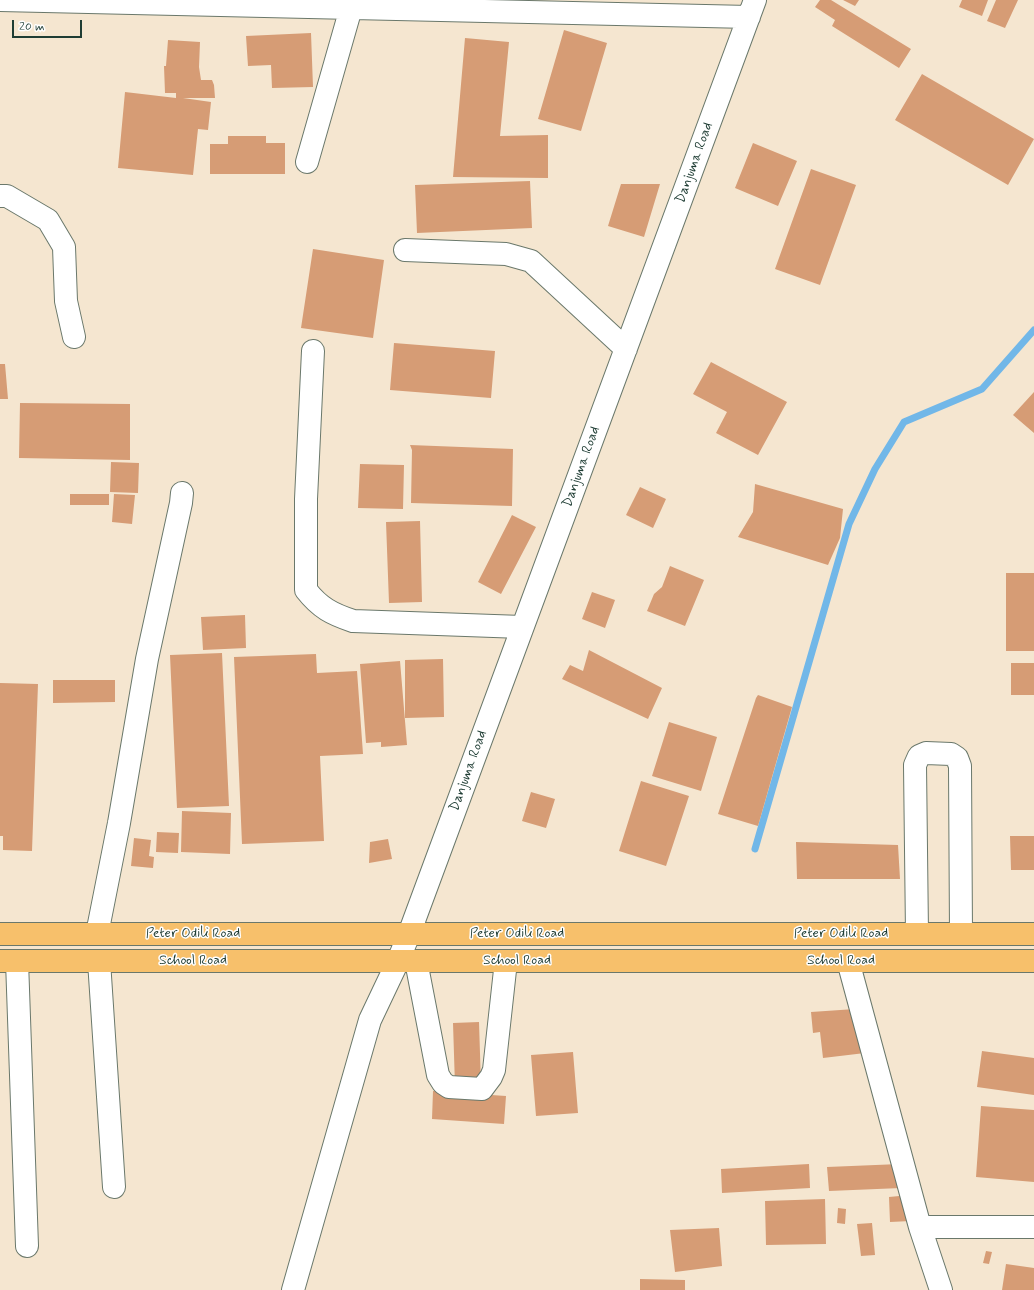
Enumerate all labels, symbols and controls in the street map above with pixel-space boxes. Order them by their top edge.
scale bar [14,12,84,38]
text: 20 m [19,19,45,35]
street label: Danjuma Road [673,120,717,206]
street label: Danjuma Road [560,424,604,510]
street label: Danjuma Road [447,728,491,814]
street label: Peter Odili Road [146,926,240,942]
street label: Peter Odili Road [470,926,564,942]
street label: Peter Odili Road [794,926,888,942]
street label: School Road [159,953,227,969]
street label: School Road [483,953,551,969]
street label: School Road [807,953,875,969]

